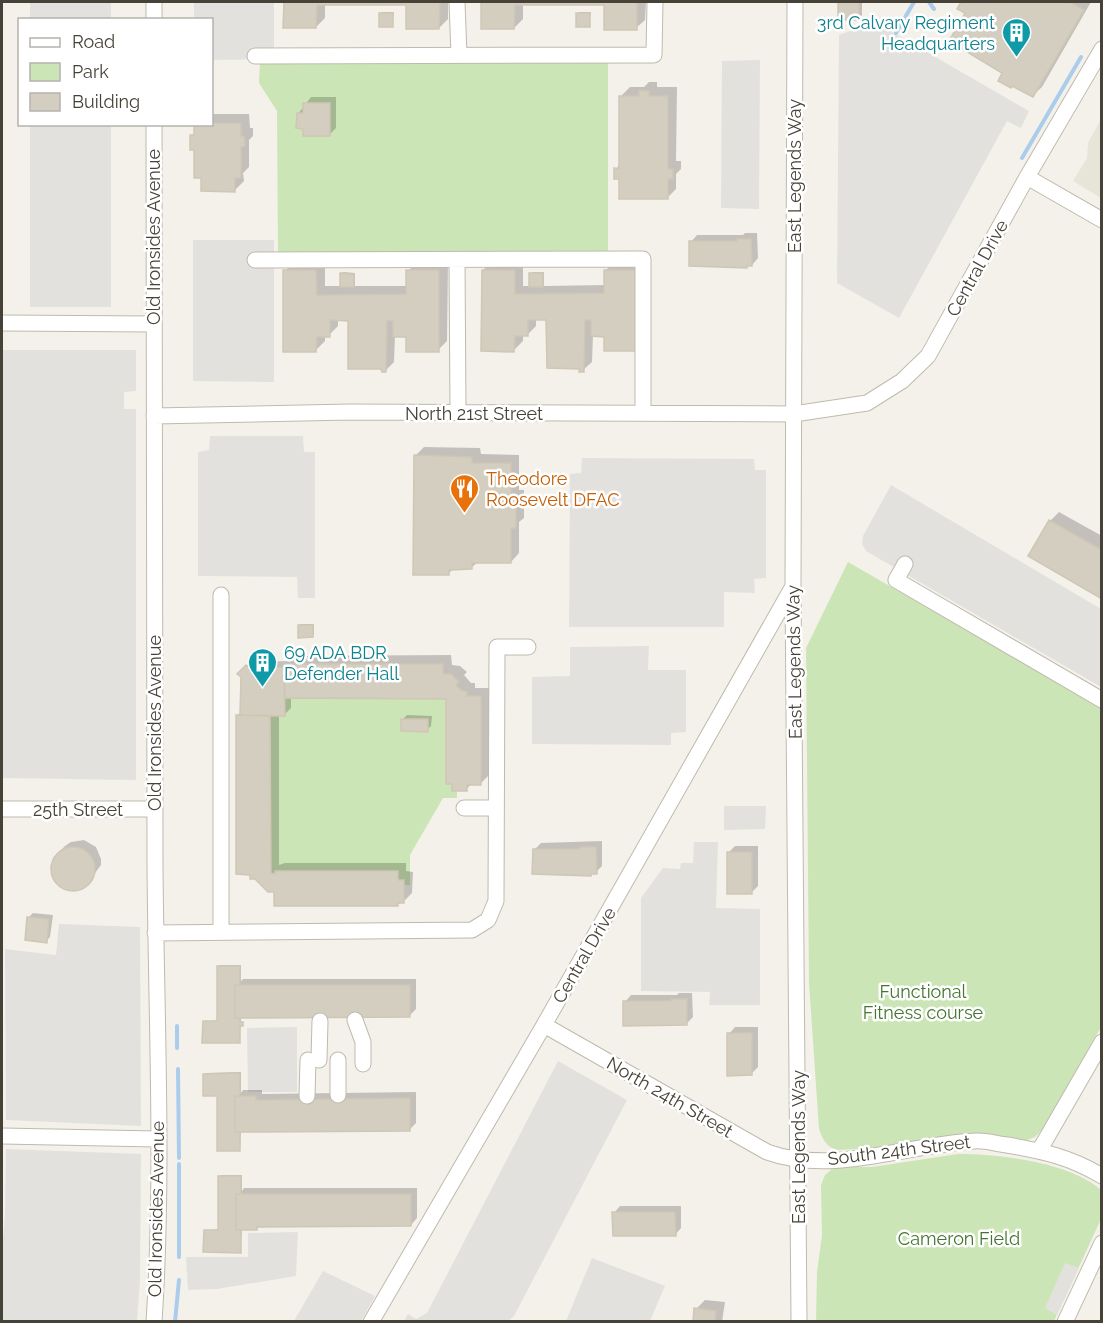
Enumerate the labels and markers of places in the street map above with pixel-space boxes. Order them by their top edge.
place label: 3rd Calvary Regiment Headquarters [817,12,995,54]
building icon: 3rd Calvary Regiment Headquarters [1000,16,1032,58]
place label: Theodore Roosevelt DFAC [486,468,620,510]
restaurant icon: Theodore Roosevelt DFAC [449,472,481,514]
place label: 69 ADA BDR Defender Hall [284,642,399,684]
building icon: 69 ADA BDR Defender Hall [247,646,279,688]

